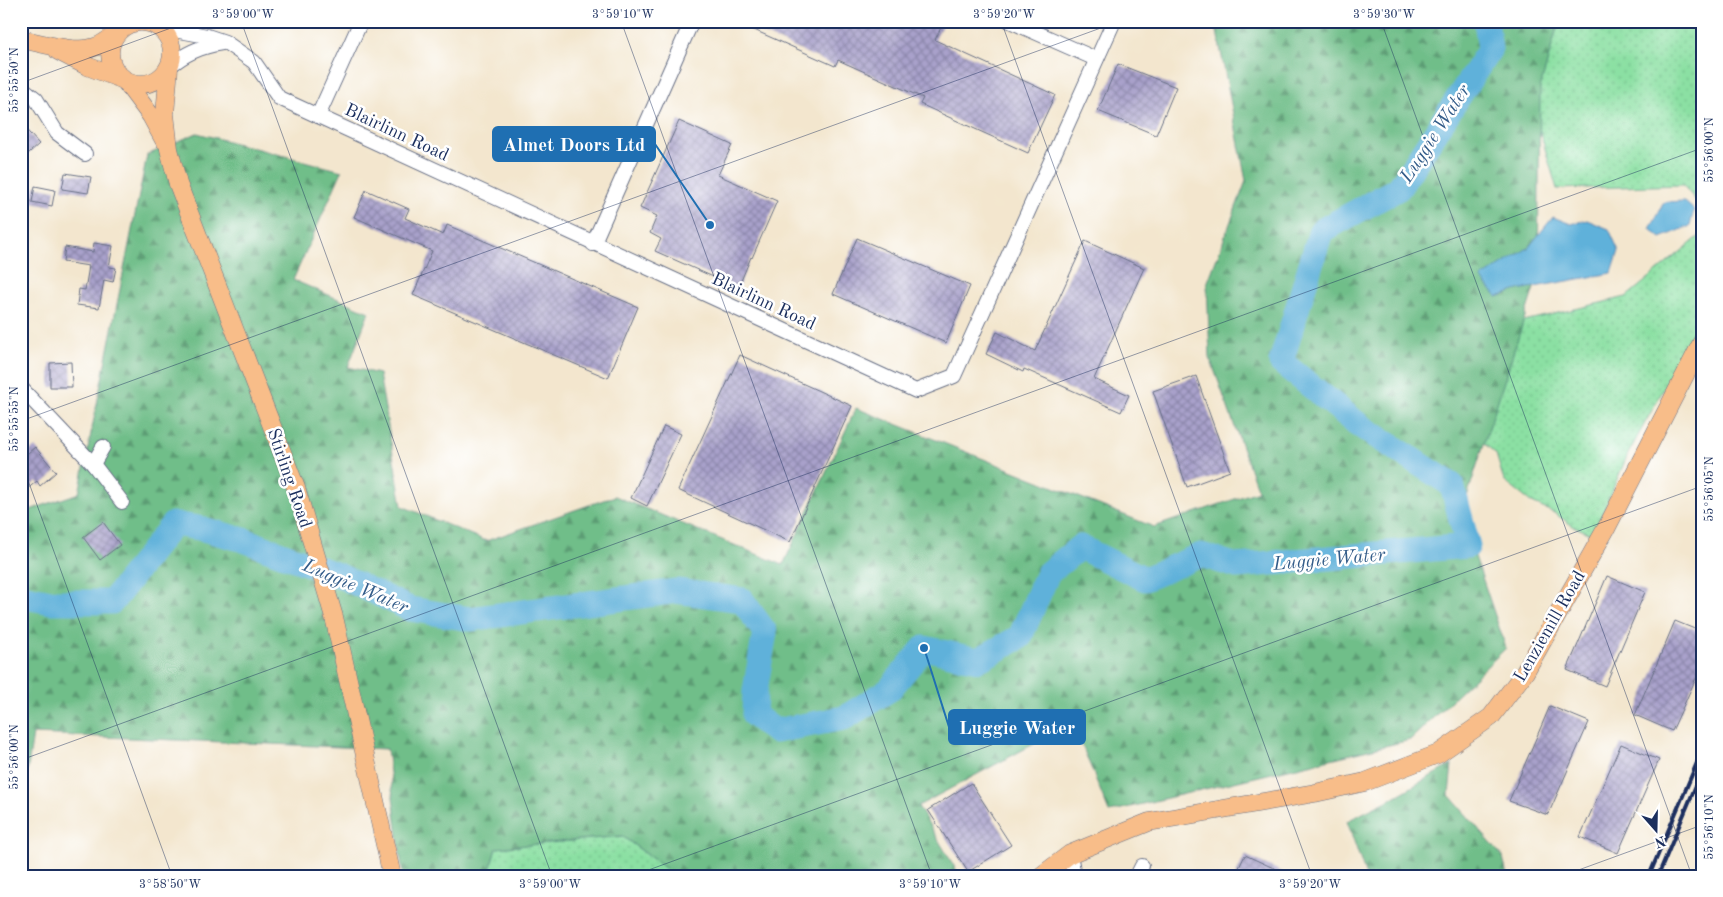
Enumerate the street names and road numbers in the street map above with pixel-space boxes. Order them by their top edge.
street label: Blairlinn Road [342,101,451,165]
street label: Blairlinn Road [709,270,818,334]
street label: Stirling Road [264,426,314,530]
street label: Lenziemill Road [1511,568,1589,685]

